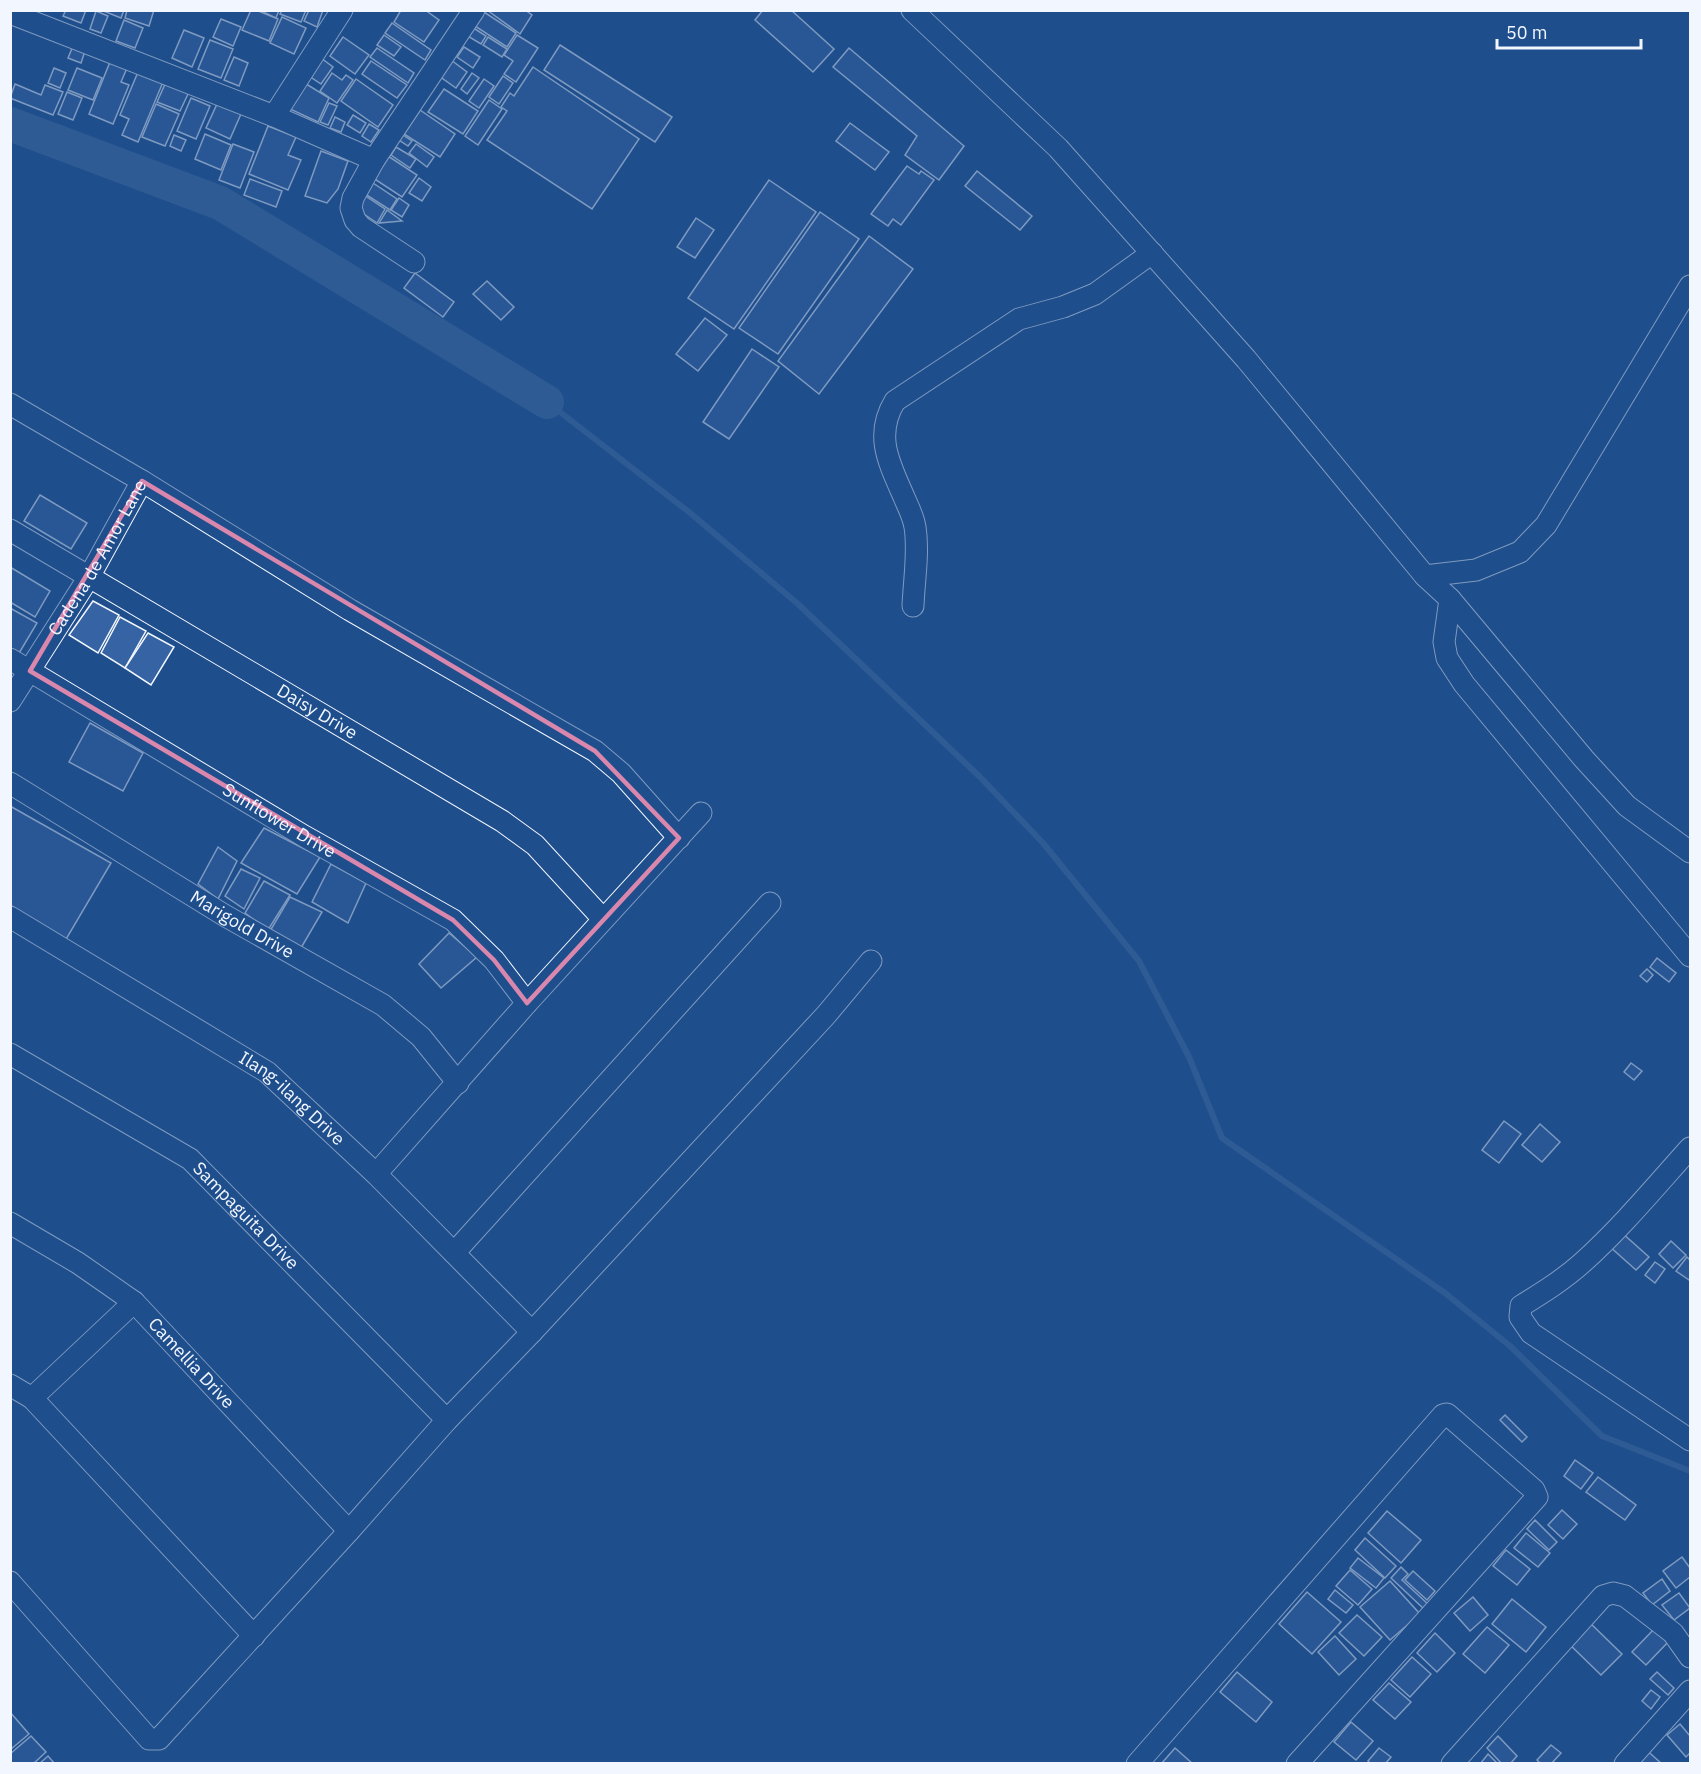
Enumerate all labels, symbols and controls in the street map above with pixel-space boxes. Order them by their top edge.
scale bar [1497,12,1641,50]
text: 50 m [1506,21,1548,44]
street label: Cadena de Amor Lane [43,475,152,640]
street label: Daisy Drive [273,679,362,744]
street label: Sunflower Drive [219,778,340,863]
street label: Marigold Drive [186,885,298,963]
street label: Ilang-ilang Drive [235,1046,350,1150]
street label: Sampaguita Drive [188,1157,304,1274]
street label: Camellia Drive [144,1313,240,1413]

